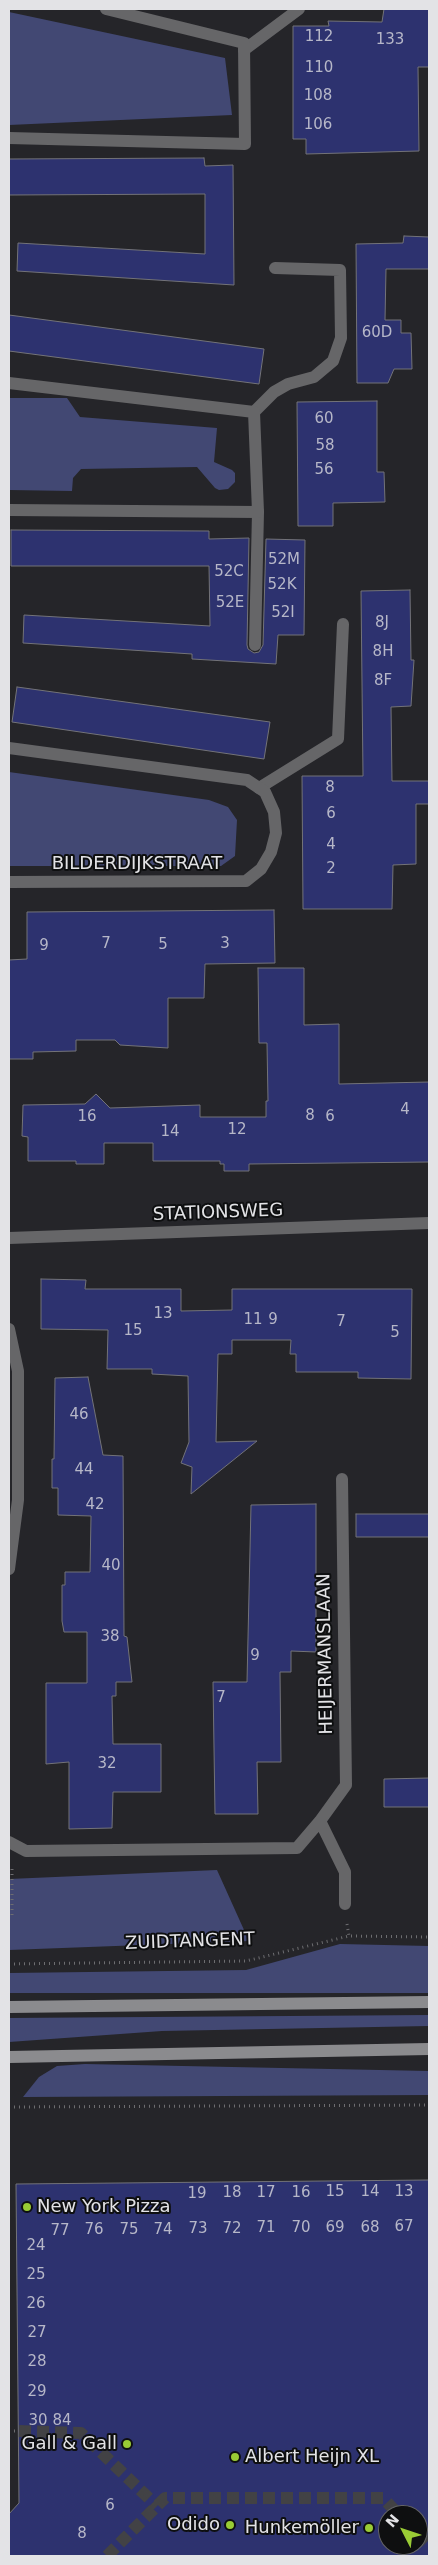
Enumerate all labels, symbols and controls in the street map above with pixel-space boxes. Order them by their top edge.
house number: 112 [305,28,333,46]
house number: 133 [376,31,404,49]
house number: 110 [305,59,333,77]
house number: 108 [304,87,332,105]
house number: 106 [304,116,332,134]
house number: 60D [362,324,392,342]
house number: 60 [314,410,334,428]
house number: 58 [315,437,335,455]
house number: 56 [314,461,334,479]
house number: 52M [268,551,300,569]
house number: 52C [214,563,244,581]
house number: 52K [268,576,296,594]
house number: 52E [216,594,244,612]
house number: 52I [271,604,295,622]
house number: 8J [375,614,389,632]
house number: 8H [373,643,393,661]
house number: 8F [374,672,392,690]
house number: 8 [325,779,335,797]
house number: 6 [326,805,336,823]
house number: 4 [326,836,336,854]
street label: BILDERDIJKSTRAAT [52,853,222,875]
house number: 2 [326,860,336,878]
house number: 7 [101,935,111,953]
house number: 3 [220,935,230,953]
house number: 5 [158,936,168,954]
house number: 9 [39,937,49,955]
house number: 4 [400,1101,410,1119]
house number: 8 [305,1107,315,1125]
house number: 16 [77,1108,97,1126]
house number: 6 [325,1108,335,1126]
house number: 12 [227,1121,247,1139]
house number: 14 [160,1123,180,1141]
street label: STATIONSWEG [152,1200,284,1226]
house number: 13 [153,1305,173,1323]
house number: 11 [243,1311,263,1329]
house number: 9 [268,1311,278,1329]
house number: 7 [336,1313,346,1331]
house number: 15 [123,1322,143,1340]
house number: 5 [390,1324,400,1342]
house number: 46 [69,1406,89,1424]
house number: 44 [74,1461,94,1479]
house number: 42 [85,1496,105,1514]
house number: 40 [101,1557,121,1575]
street label: HEIJERMANSLAAN [314,1573,338,1735]
house number: 38 [100,1628,120,1646]
house number: 9 [250,1647,260,1665]
house number: 7 [216,1689,226,1707]
house number: 32 [97,1755,117,1773]
street label: ZUIDTANGENT [125,1929,255,1955]
house number: 15 [325,2183,345,2201]
house number: 14 [360,2183,380,2201]
house number: 13 [394,2183,414,2201]
house number: 18 [222,2184,242,2202]
house number: 17 [256,2184,276,2202]
house number: 16 [291,2184,311,2202]
house number: 19 [187,2185,207,2203]
place label: New York Pizza [37,2196,171,2218]
marker: New York Pizza [21,2201,33,2213]
house number: 67 [394,2218,414,2236]
house number: 71 [256,2219,276,2237]
house number: 70 [291,2219,311,2237]
house number: 69 [325,2219,345,2237]
house number: 68 [360,2219,380,2237]
house number: 73 [188,2220,208,2238]
house number: 72 [222,2220,242,2238]
house number: 76 [84,2221,104,2239]
house number: 75 [119,2221,139,2239]
house number: 74 [153,2221,173,2239]
house number: 77 [50,2222,70,2240]
house number: 24 [26,2237,46,2255]
house number: 25 [26,2266,46,2284]
house number: 26 [26,2295,46,2313]
house number: 27 [27,2324,47,2342]
house number: 28 [27,2353,47,2371]
house number: 29 [27,2383,47,2401]
house number: 30 [28,2412,48,2430]
house number: 84 [52,2412,72,2430]
place label: Gall & Gall [22,2433,117,2455]
marker: Gall & Gall [121,2438,133,2450]
place label: Albert Heijn XL [245,2446,379,2468]
marker: Albert Heijn XL [229,2451,241,2463]
house number: 6 [105,2497,115,2515]
north arrow [378,2505,428,2555]
text: N [383,2511,402,2530]
place label: Odido [167,2514,220,2536]
place label: Hunkemöller [245,2517,359,2539]
marker: Odido [224,2519,236,2531]
marker: Hunkemöller [363,2522,375,2534]
house number: 8 [77,2525,87,2543]

